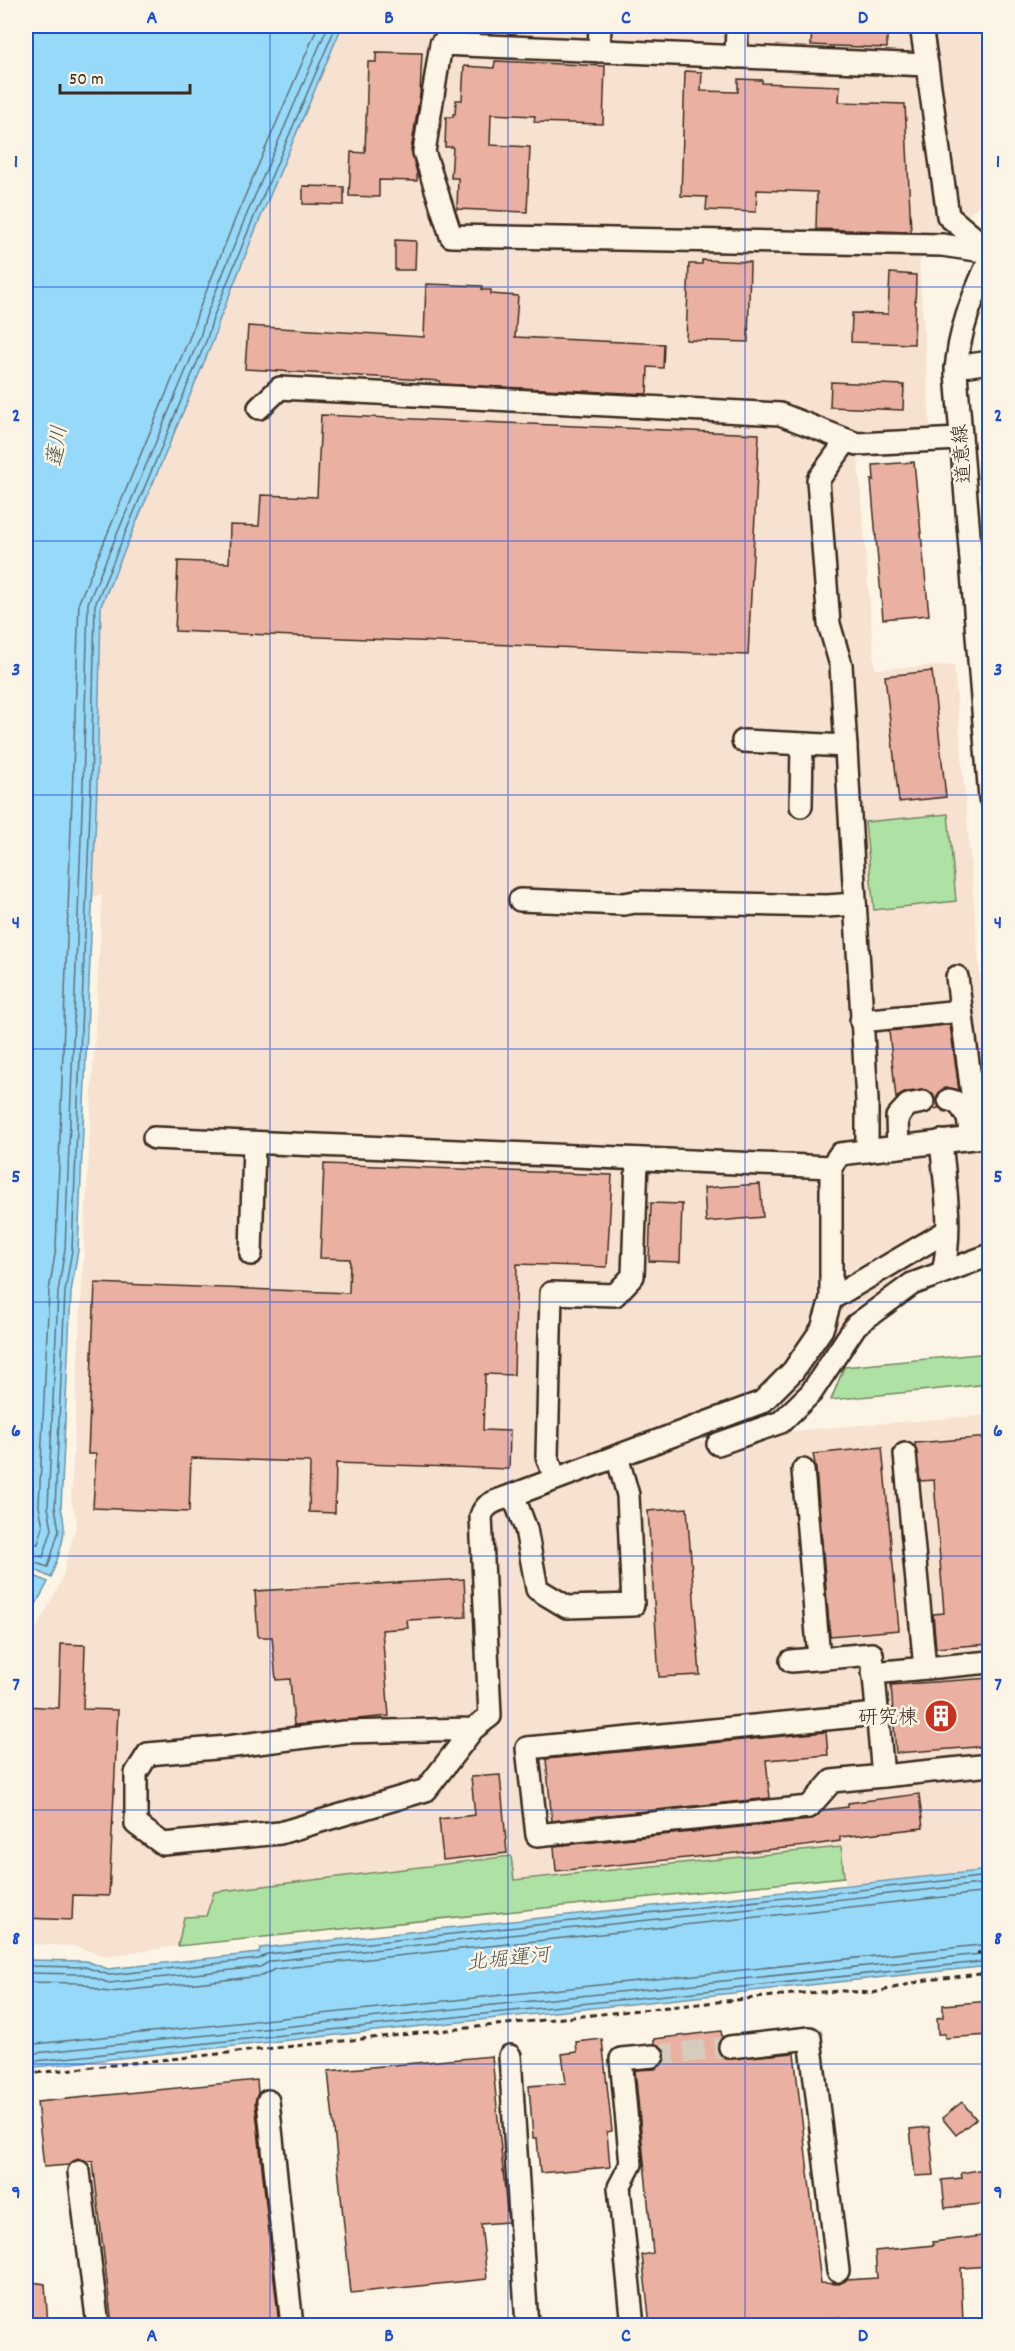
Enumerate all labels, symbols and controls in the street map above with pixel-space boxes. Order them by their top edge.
text: A [147,5,158,33]
text: B [384,5,394,33]
text: C [621,5,631,33]
text: D [858,5,869,33]
scale bar [60,57,190,95]
text: 50 m [69,68,104,93]
text: 1 [14,149,18,177]
text: 1 [996,149,1000,177]
text: 2 [12,403,20,431]
text: 2 [994,403,1002,431]
street label: 道意線 [947,423,981,485]
water label: 蓬川 [41,424,77,469]
text: 3 [12,657,20,685]
text: 3 [994,657,1002,685]
text: 4 [12,910,20,938]
text: 4 [994,910,1002,938]
text: 5 [11,1164,21,1192]
text: 5 [993,1164,1003,1192]
text: 6 [11,1418,21,1446]
text: 6 [993,1418,1003,1446]
text: 7 [12,1672,20,1700]
text: 7 [994,1672,1002,1700]
building icon: 研究棟 [923,1698,959,1734]
place label: 研究棟 [858,1705,918,1733]
text: 8 [12,1926,20,1954]
text: 8 [994,1926,1002,1954]
water label: 北堀運河 [465,1941,555,1980]
text: 9 [11,2180,21,2208]
text: 9 [993,2180,1003,2208]
text: A [147,2323,158,2351]
text: B [384,2323,394,2351]
text: C [621,2323,631,2351]
text: D [858,2323,869,2351]

